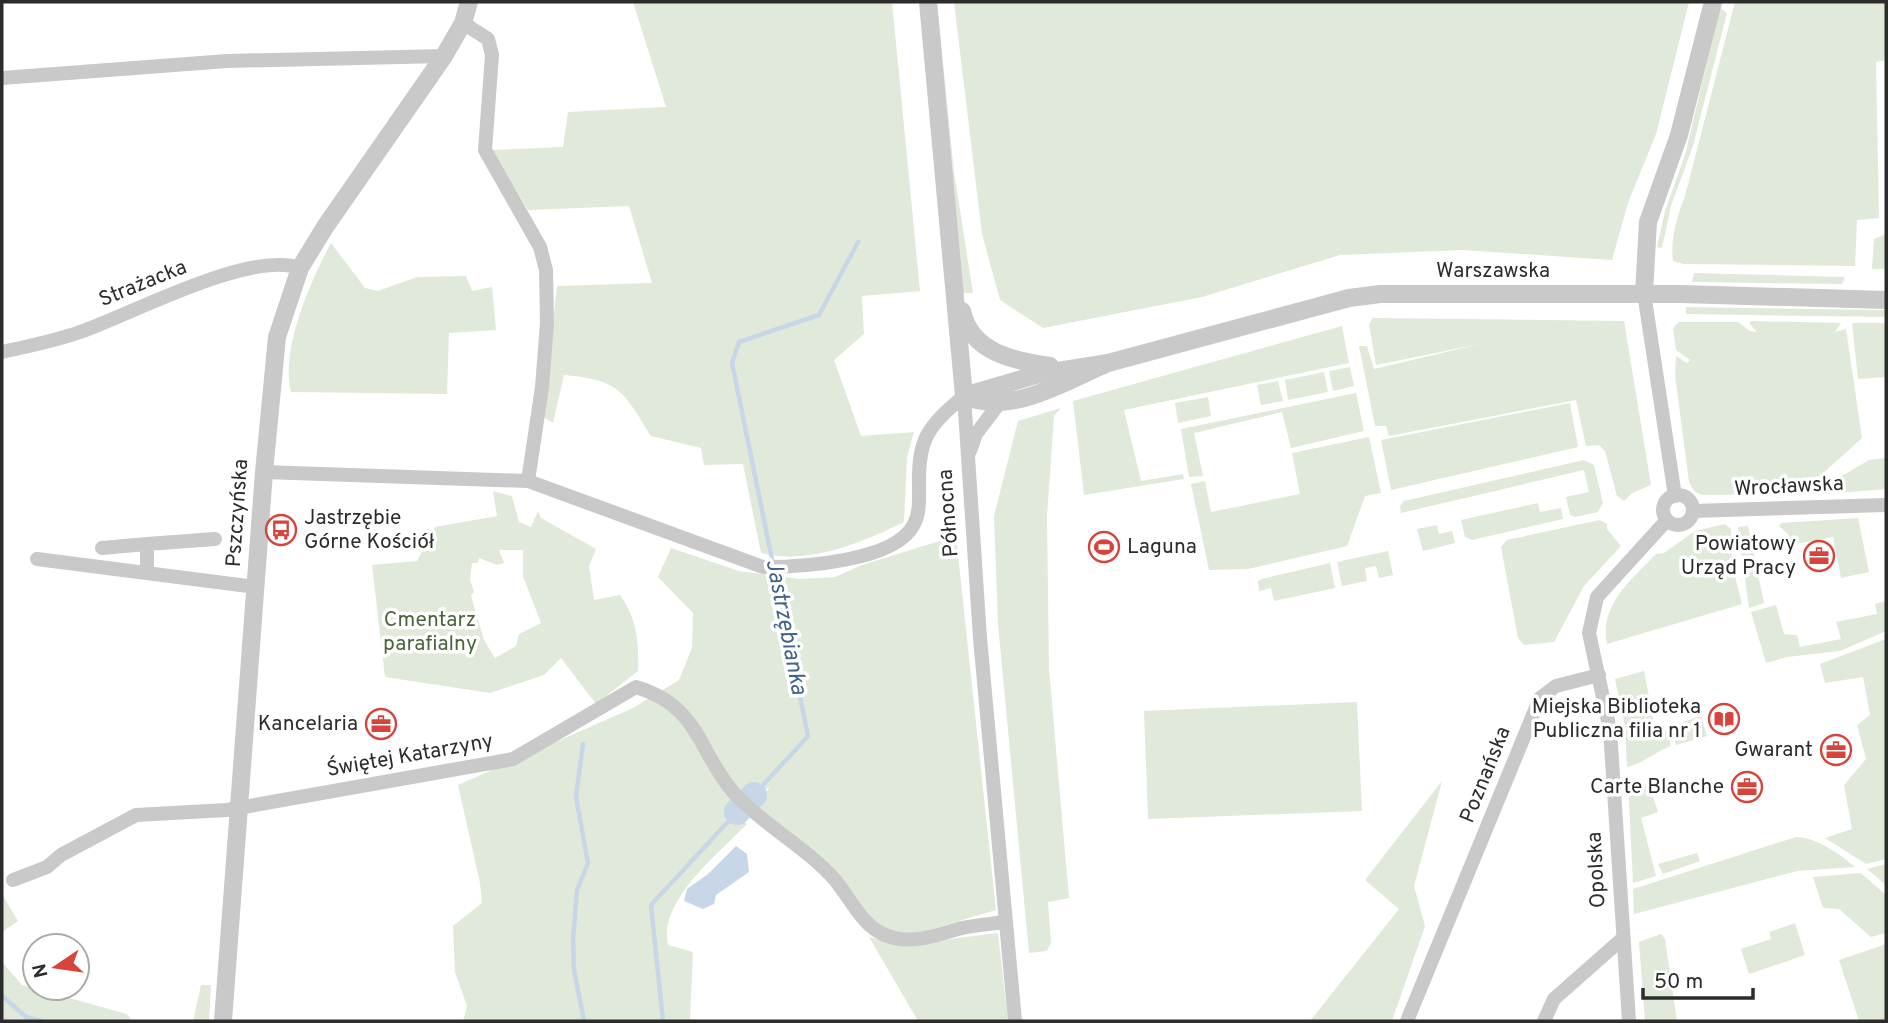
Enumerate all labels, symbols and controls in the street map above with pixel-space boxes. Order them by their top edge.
street label: Strażacka [95,254,191,314]
street label: Warszawska [1436,258,1550,285]
street label: Pszczyńska [221,458,255,568]
street label: Północna [932,468,966,558]
street label: Wrocławska [1734,471,1844,503]
place label: Jastrzębie Górne Kościół [304,505,434,556]
bus stop icon: Jastrzębie Górne Kościół [264,513,298,547]
sports icon: Laguna [1087,530,1121,564]
place label: Powiatowy Urząd Pracy [1681,531,1796,582]
place label: Laguna [1127,534,1197,561]
office icon: Powiatowy Urząd Pracy [1802,539,1836,573]
water label: Jastrzębianka [758,557,812,698]
park label: Cmentarz parafialny [383,607,477,658]
place label: Miejska Biblioteka Publiczna filia nr 1 [1532,694,1701,745]
library icon: Miejska Biblioteka Publiczna filia nr 1 [1707,702,1741,736]
office icon: Kancelaria [364,707,398,741]
place label: Kancelaria [258,711,358,738]
street label: Poznańska [1454,723,1518,827]
street label: Świętej Katarzyny [325,727,495,784]
office icon: Gwarant [1819,733,1853,767]
place label: Gwarant [1734,737,1813,764]
office icon: Carte Blanche [1730,770,1764,804]
place label: Carte Blanche [1590,774,1724,801]
street label: Opolska [1582,831,1612,909]
north arrow [21,932,91,1002]
scale bar [1643,956,1753,1000]
text: N [28,961,55,980]
text: 50 m [1654,969,1703,996]

